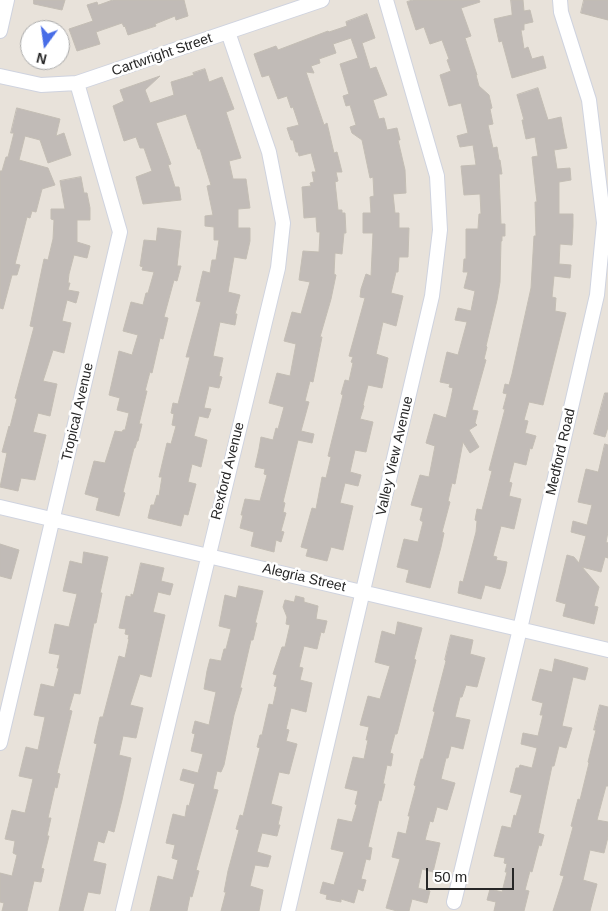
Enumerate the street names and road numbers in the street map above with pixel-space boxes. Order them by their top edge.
street label: Cartwright Street [110,30,214,80]
street label: Tropical Avenue [59,361,97,463]
street label: Valley View Avenue [373,395,417,517]
street label: Medford Road [543,407,579,497]
street label: Rexford Avenue [208,420,248,522]
street label: Alegria Street [261,560,347,596]

